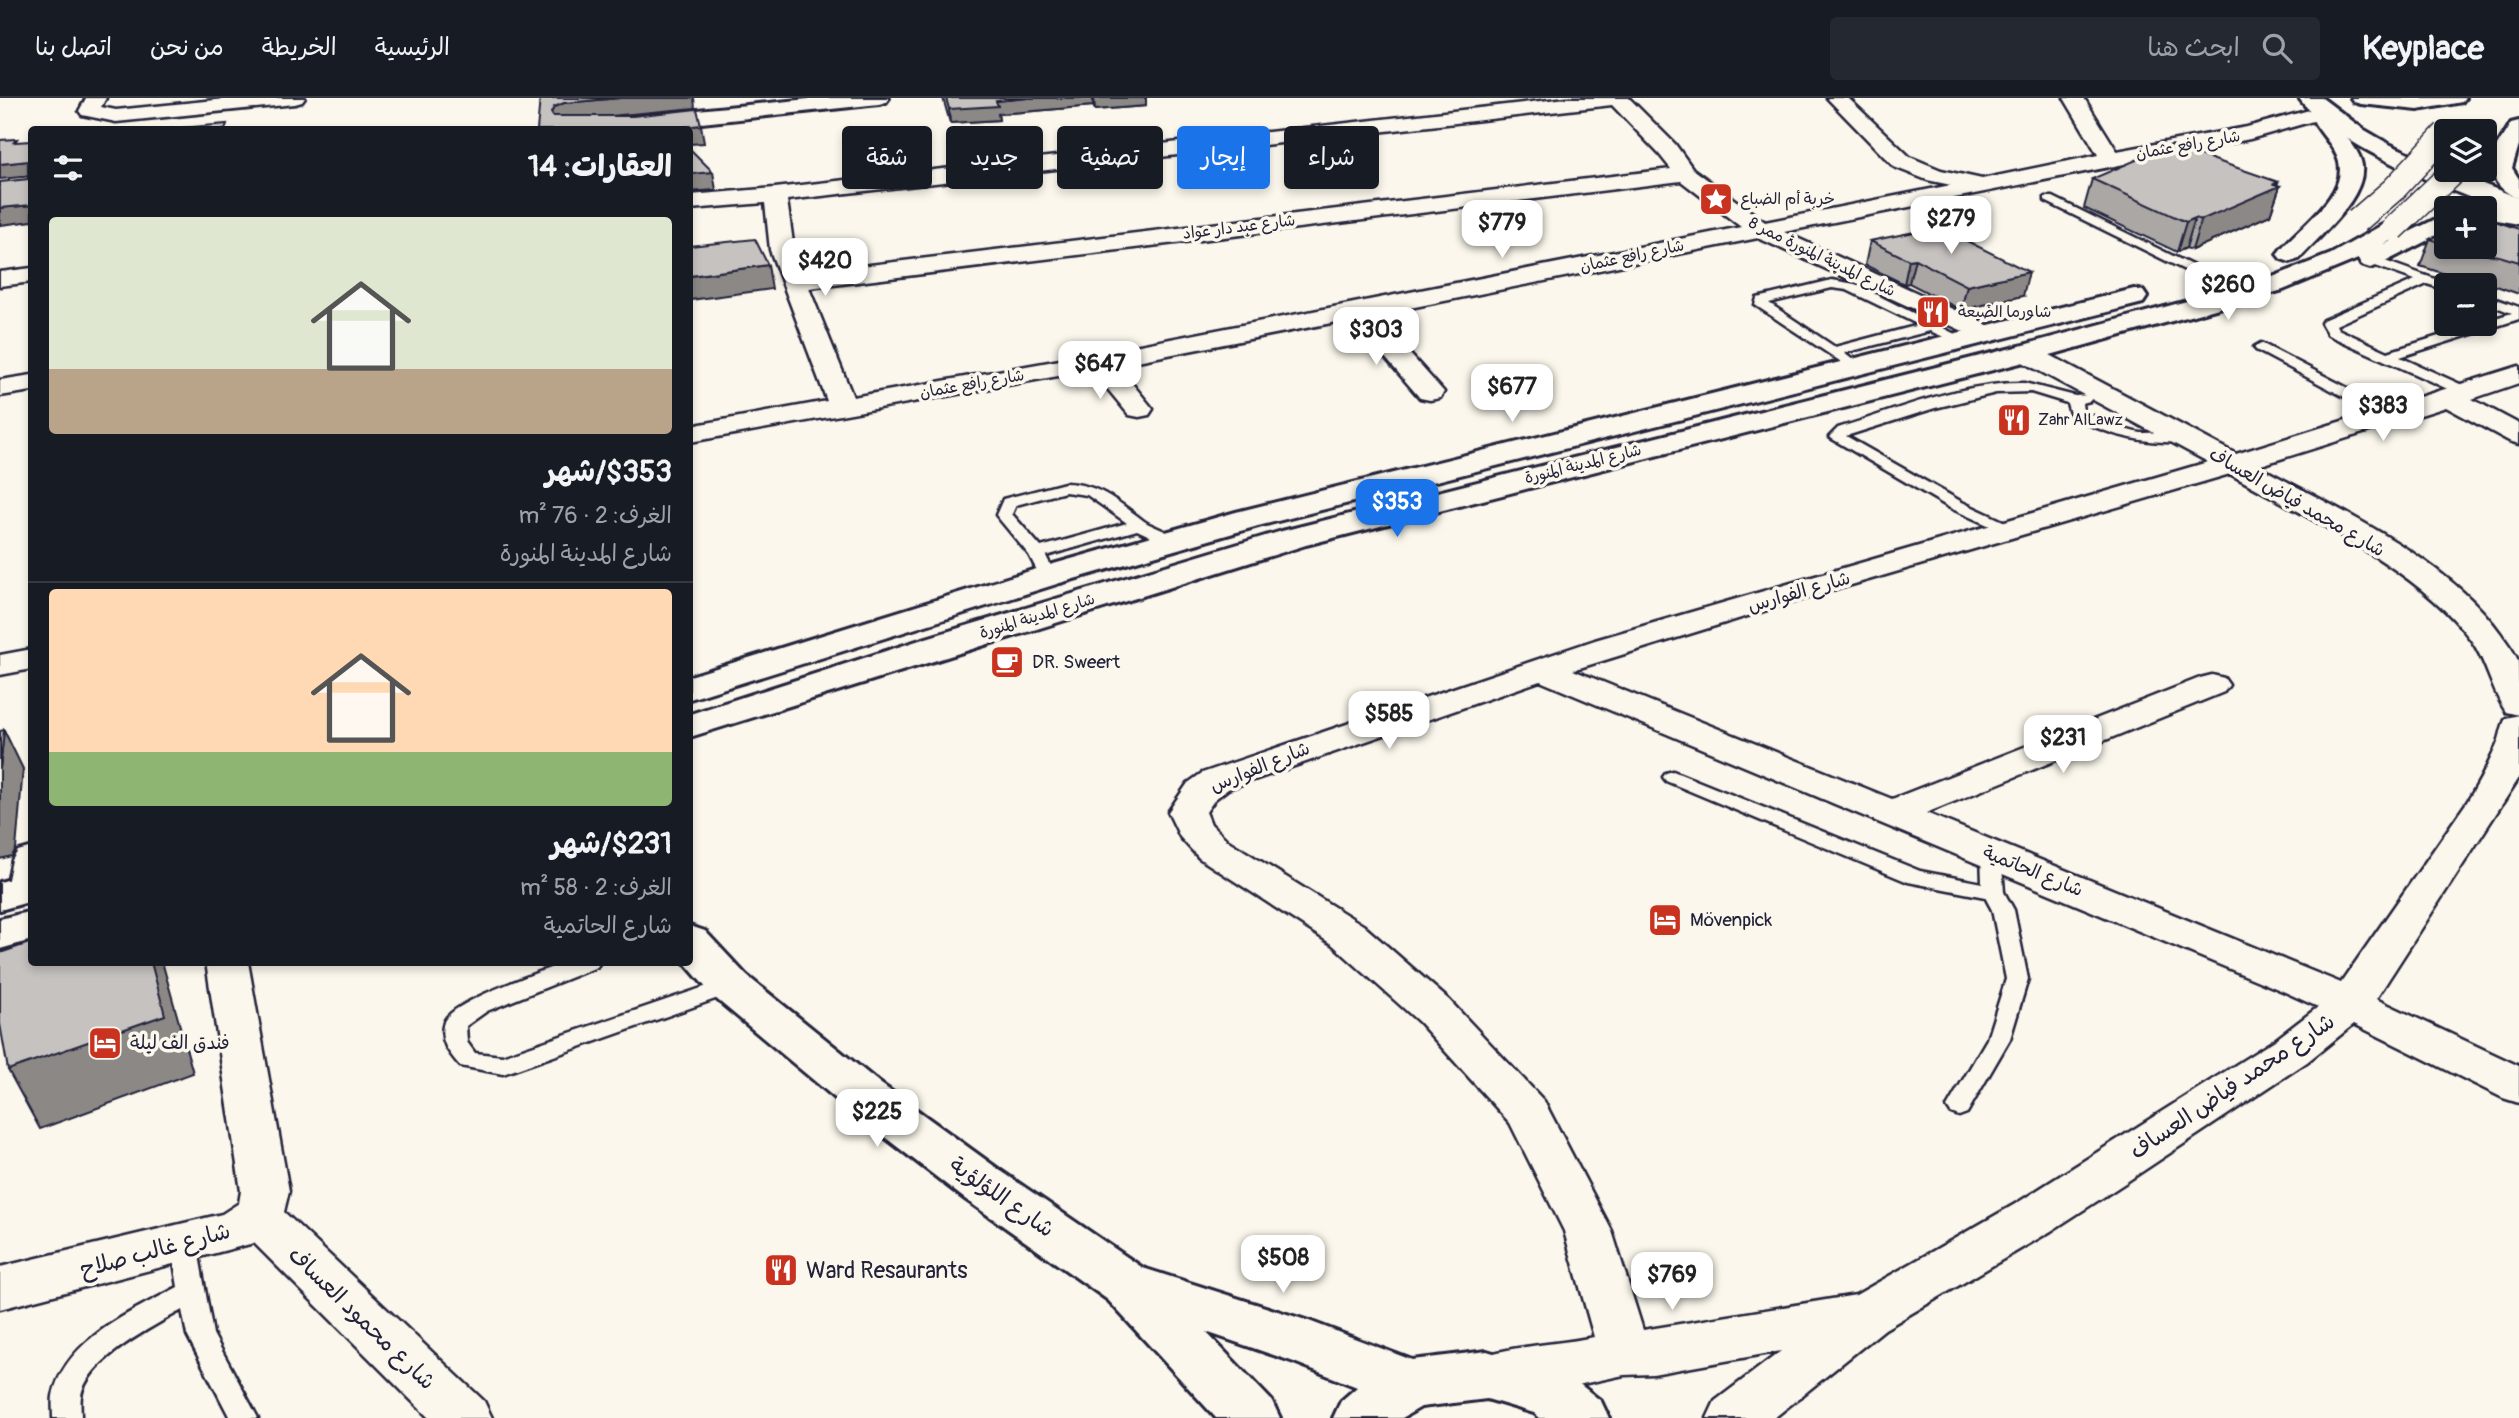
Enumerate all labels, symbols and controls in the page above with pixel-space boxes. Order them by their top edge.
search box [1830,17,2320,80]
text: Keyplace [2362,28,2484,69]
icon: search [2258,29,2296,67]
text: ابحث هنا [2147,32,2240,64]
text: اتصل بنا [35,33,112,62]
text: من نحن [150,33,224,62]
text: الخريطة [262,33,337,62]
text: الرئيسية [375,33,450,62]
map controls [2434,119,2497,336]
button: layers [2434,119,2497,182]
chip: شقة [842,126,932,189]
chip: جديد [946,126,1043,189]
chip: تصفية [1057,126,1163,189]
chip: إيجار [1177,126,1270,189]
chip: شراء [1284,126,1379,189]
street label: شارع رافع عثمان [2134,126,2242,165]
text: العقارات: 14 [528,148,672,185]
icon: filters [49,149,87,187]
place icon: خربة أم الضباع [1697,180,1735,218]
place label: خربة أم الضباع [1740,189,1835,211]
button: + [2434,196,2497,259]
pin: $279 [1910,197,1992,256]
pin: $779 [1461,200,1543,260]
text: $279 [1926,204,1976,233]
text: $779 [1478,208,1526,237]
street label: شارع عبد دار عواد [1182,210,1297,245]
street label: شارع المدينة المنورة ممر 8 [1745,213,1899,302]
street label: شارع رافع عثمان [1578,235,1686,278]
pin: $420 [784,238,866,298]
text: $420 [798,246,852,275]
pin: $260 [2187,262,2269,322]
icon: home [298,263,424,389]
text: $260 [2201,270,2255,299]
button: − [2434,273,2497,336]
restaurant icon: شاورما الضيعة [1914,293,1952,331]
place label: شاورما الضيعة [1958,302,2052,322]
pin: $303 [1335,308,1417,367]
text: $303 [1349,315,1403,344]
pin: $647 [1059,342,1141,401]
text: $647 [1074,349,1126,378]
pin: $677 [1471,364,1553,424]
street label: شارع رافع عثمان [918,365,1026,404]
text: $677 [1487,372,1537,401]
pin: $383 [2342,384,2424,443]
text: $383 [2358,391,2408,420]
restaurant icon: Zahr AlLawz [1995,401,2033,439]
place label: Zahr AlLawz [2038,410,2123,430]
street label: شارع المدينة المنورة [1522,440,1644,489]
street label: شارع محمد فياض العساف [2204,442,2389,563]
text: $353/شهر [545,453,672,490]
pin: $353 [1356,480,1438,539]
text: $353 [1372,487,1422,516]
text: الغرف: 2 · 76 m² [519,501,672,530]
text: شارع المدينة المنورة [500,539,672,568]
street label: شارع الفوارس [1745,566,1853,619]
street label: شارع المدينة المنورة [977,589,1098,644]
icon: home [298,635,424,761]
cafe icon: DR. Sweert [988,643,1026,681]
place label: DR. Sweert [1032,650,1121,674]
pin: $585 [1348,692,1430,751]
text: $585 [1365,699,1414,728]
pin: $231 [2022,716,2104,775]
text: $231 [2040,723,2086,752]
street label: شارع الفوارس [1207,736,1314,799]
text: $231/شهر [551,825,672,862]
street label: شارع الحاتمية [1979,840,2087,903]
text: الغرف: 2 · 58 m² [520,873,672,902]
hotel icon: Mövenpick [1646,901,1684,939]
place label: Mövenpick [1690,908,1772,932]
text: شارع الحاتمية [544,911,672,940]
street label: شارع محمد فياض العساف [2124,1006,2341,1166]
hotel icon: فندق الف ليلة [86,1024,124,1062]
place label: فندق الف ليلة [130,1031,230,1055]
pin: $225 [836,1090,918,1149]
text: $225 [852,1097,902,1126]
street label: شارع اللؤلؤية [943,1150,1060,1245]
street label: شارع غالب صلاح [77,1216,234,1285]
pin: $508 [1242,1236,1324,1295]
street label: شارع محمود العساف [281,1240,442,1397]
text: $508 [1257,1243,1309,1272]
restaurant icon: Ward Resaurants [762,1251,800,1289]
pin: $769 [1631,1252,1713,1312]
place label: Ward Resaurants [806,1256,968,1285]
text: $769 [1647,1260,1697,1289]

